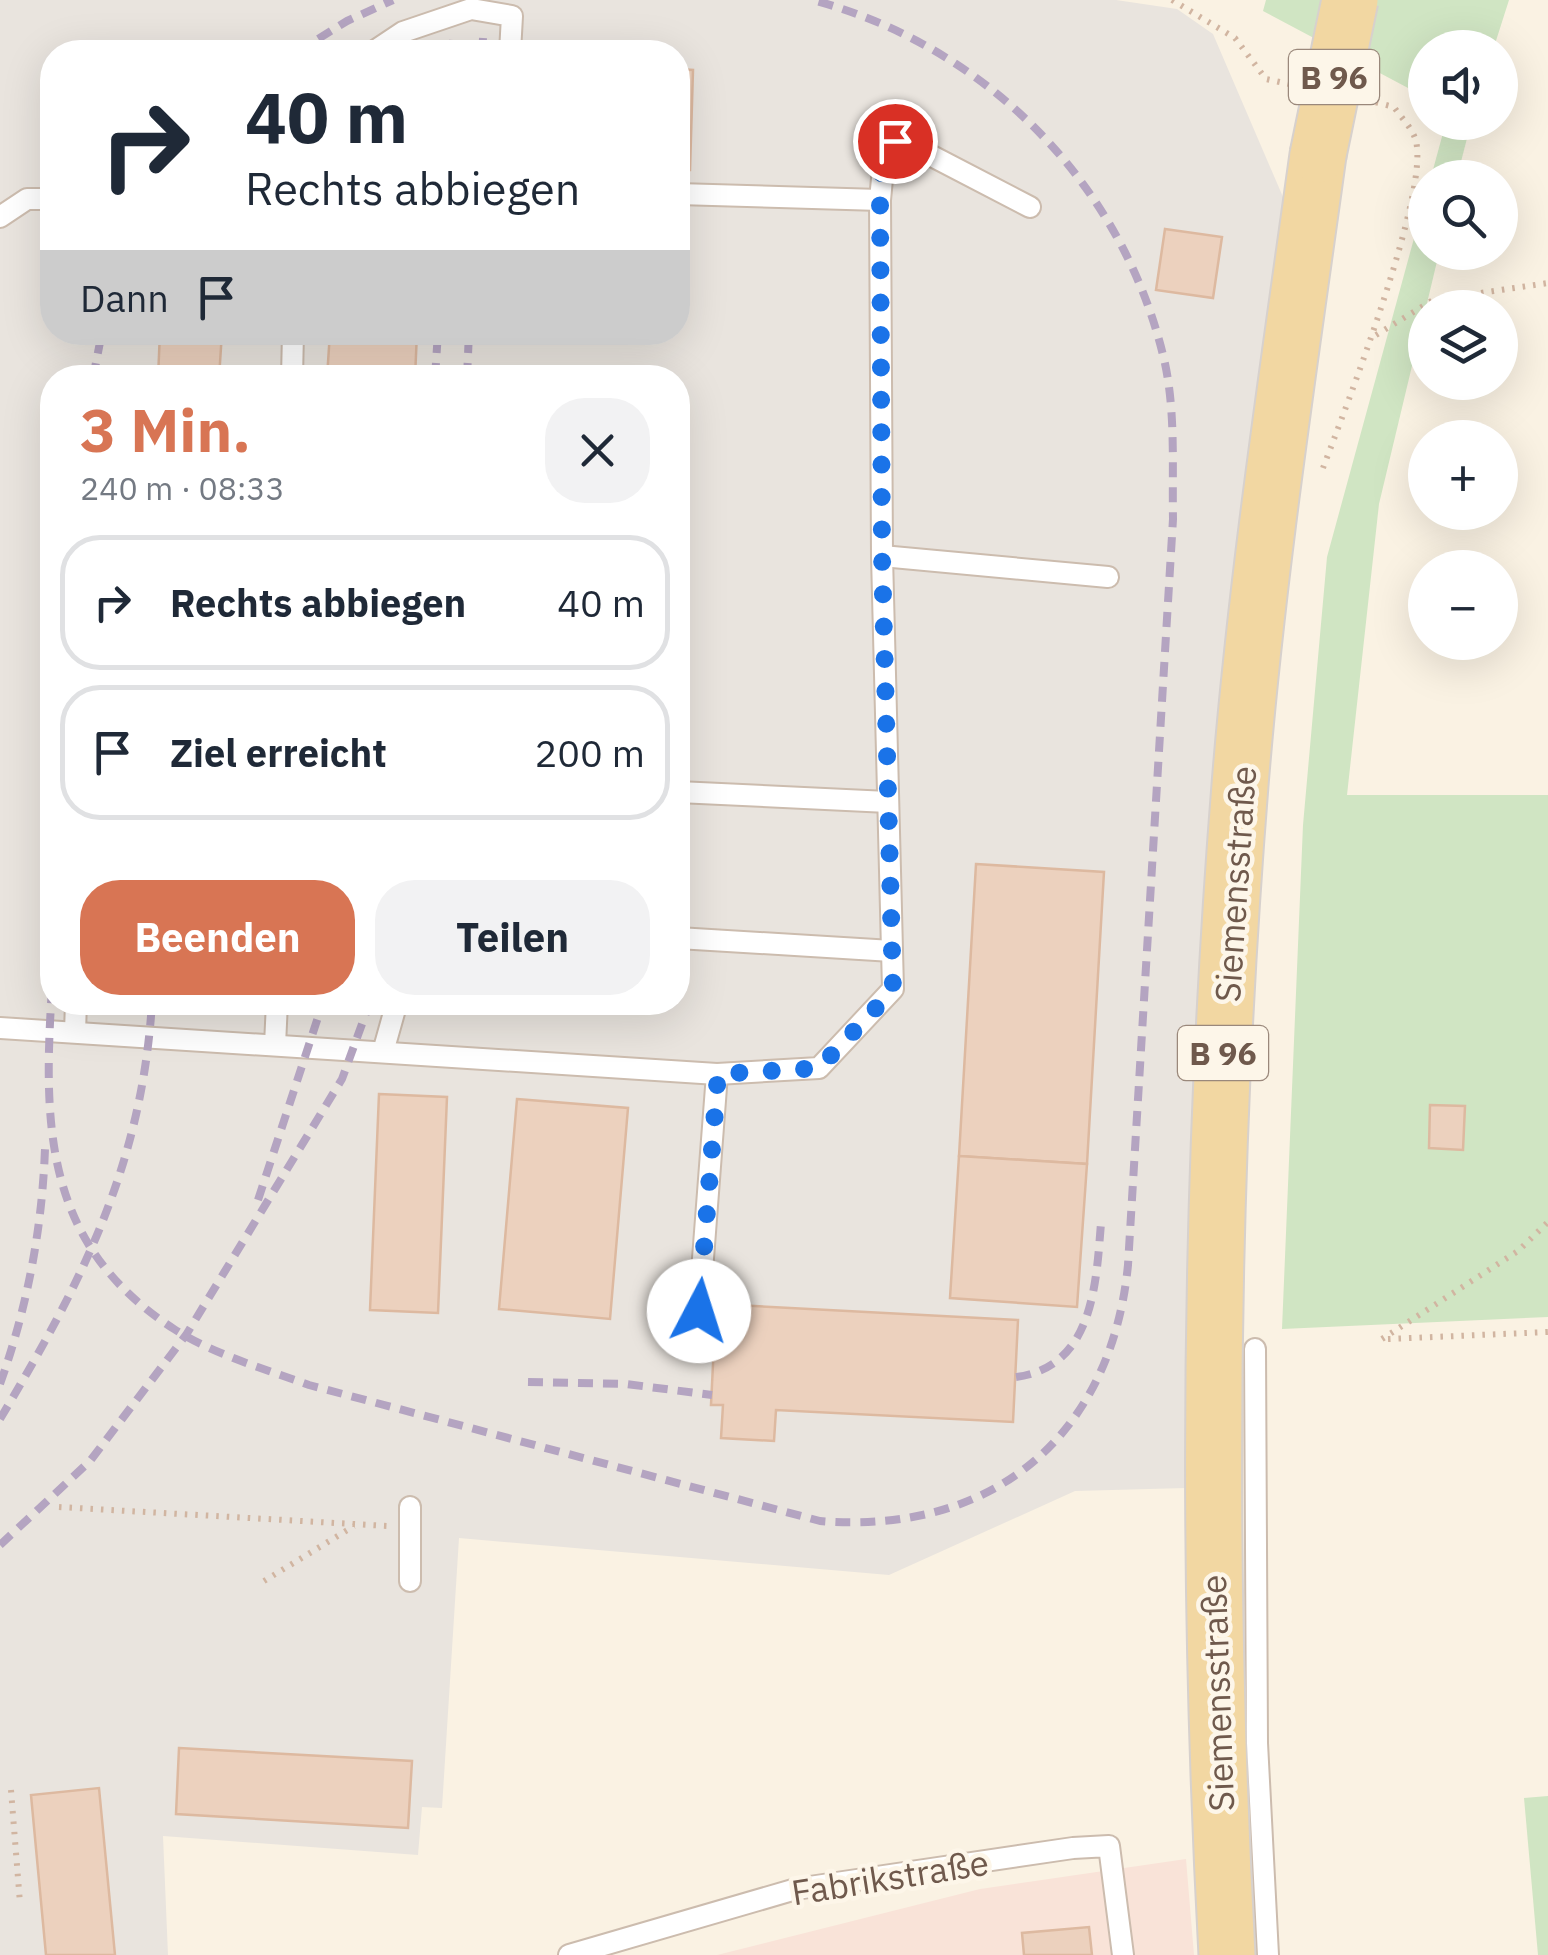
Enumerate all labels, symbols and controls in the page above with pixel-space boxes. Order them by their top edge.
map controls [1408,30,1518,660]
button: sound [1408,30,1518,140]
road number: B 96 [1289,50,1379,104]
text: 40 m [245,71,408,162]
icon: right [80,80,210,210]
pin [853,99,938,184]
icon: arrive [868,114,923,169]
text: Rechts abbiegen [245,159,580,217]
button: search [1408,160,1518,270]
icon: arrive [189,270,244,325]
text: Dann [80,273,169,322]
button: layers [1408,290,1518,400]
text: 3 Min. [80,390,251,469]
button: close [545,398,650,503]
button: + [1408,420,1518,530]
text: 240 m · 08:33 [80,467,285,509]
button: − [1408,550,1518,660]
icon: right [85,575,140,630]
text: Rechts abbiegen [170,578,466,627]
text: 40 m [557,578,645,627]
icon: arrive [85,725,140,780]
text: Ziel erreicht [170,728,387,777]
text: 200 m [534,728,645,777]
street label: Siemensstraße [1204,764,1266,1004]
button: Beenden [80,880,355,995]
button: Teilen [375,880,650,995]
road number: B 96 [1178,1026,1268,1080]
position arrow [647,1259,751,1363]
street label: Siemensstraße [1190,1574,1244,1812]
street label: Fabrikstraße [788,1839,992,1915]

